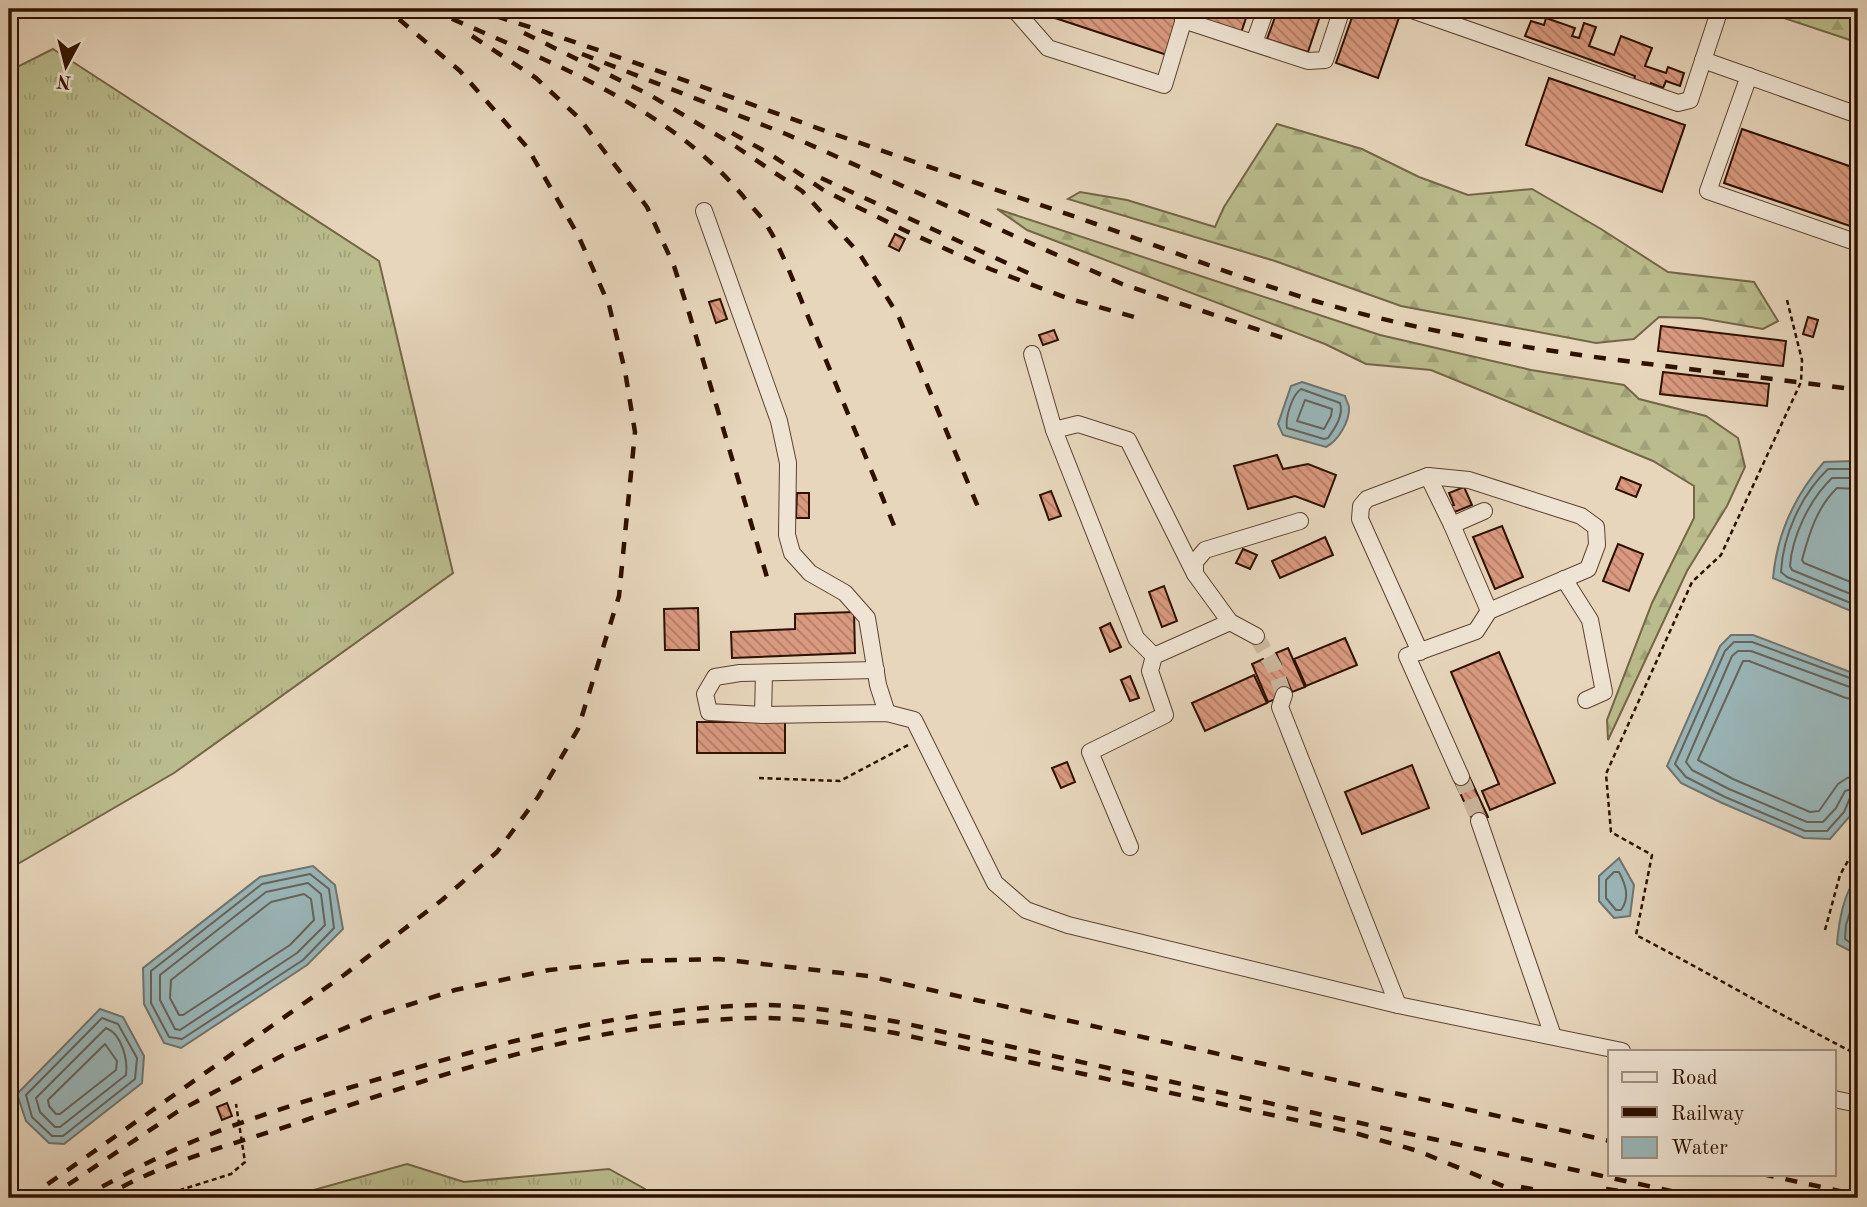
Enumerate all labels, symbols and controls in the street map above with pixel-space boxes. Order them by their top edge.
north arrow [32,32,102,102]
text: N [55,70,73,91]
legend [1608,1050,1836,1176]
text: Road [1671,1068,1718,1089]
text: Railway [1671,1104,1745,1125]
text: Water [1671,1138,1728,1159]

